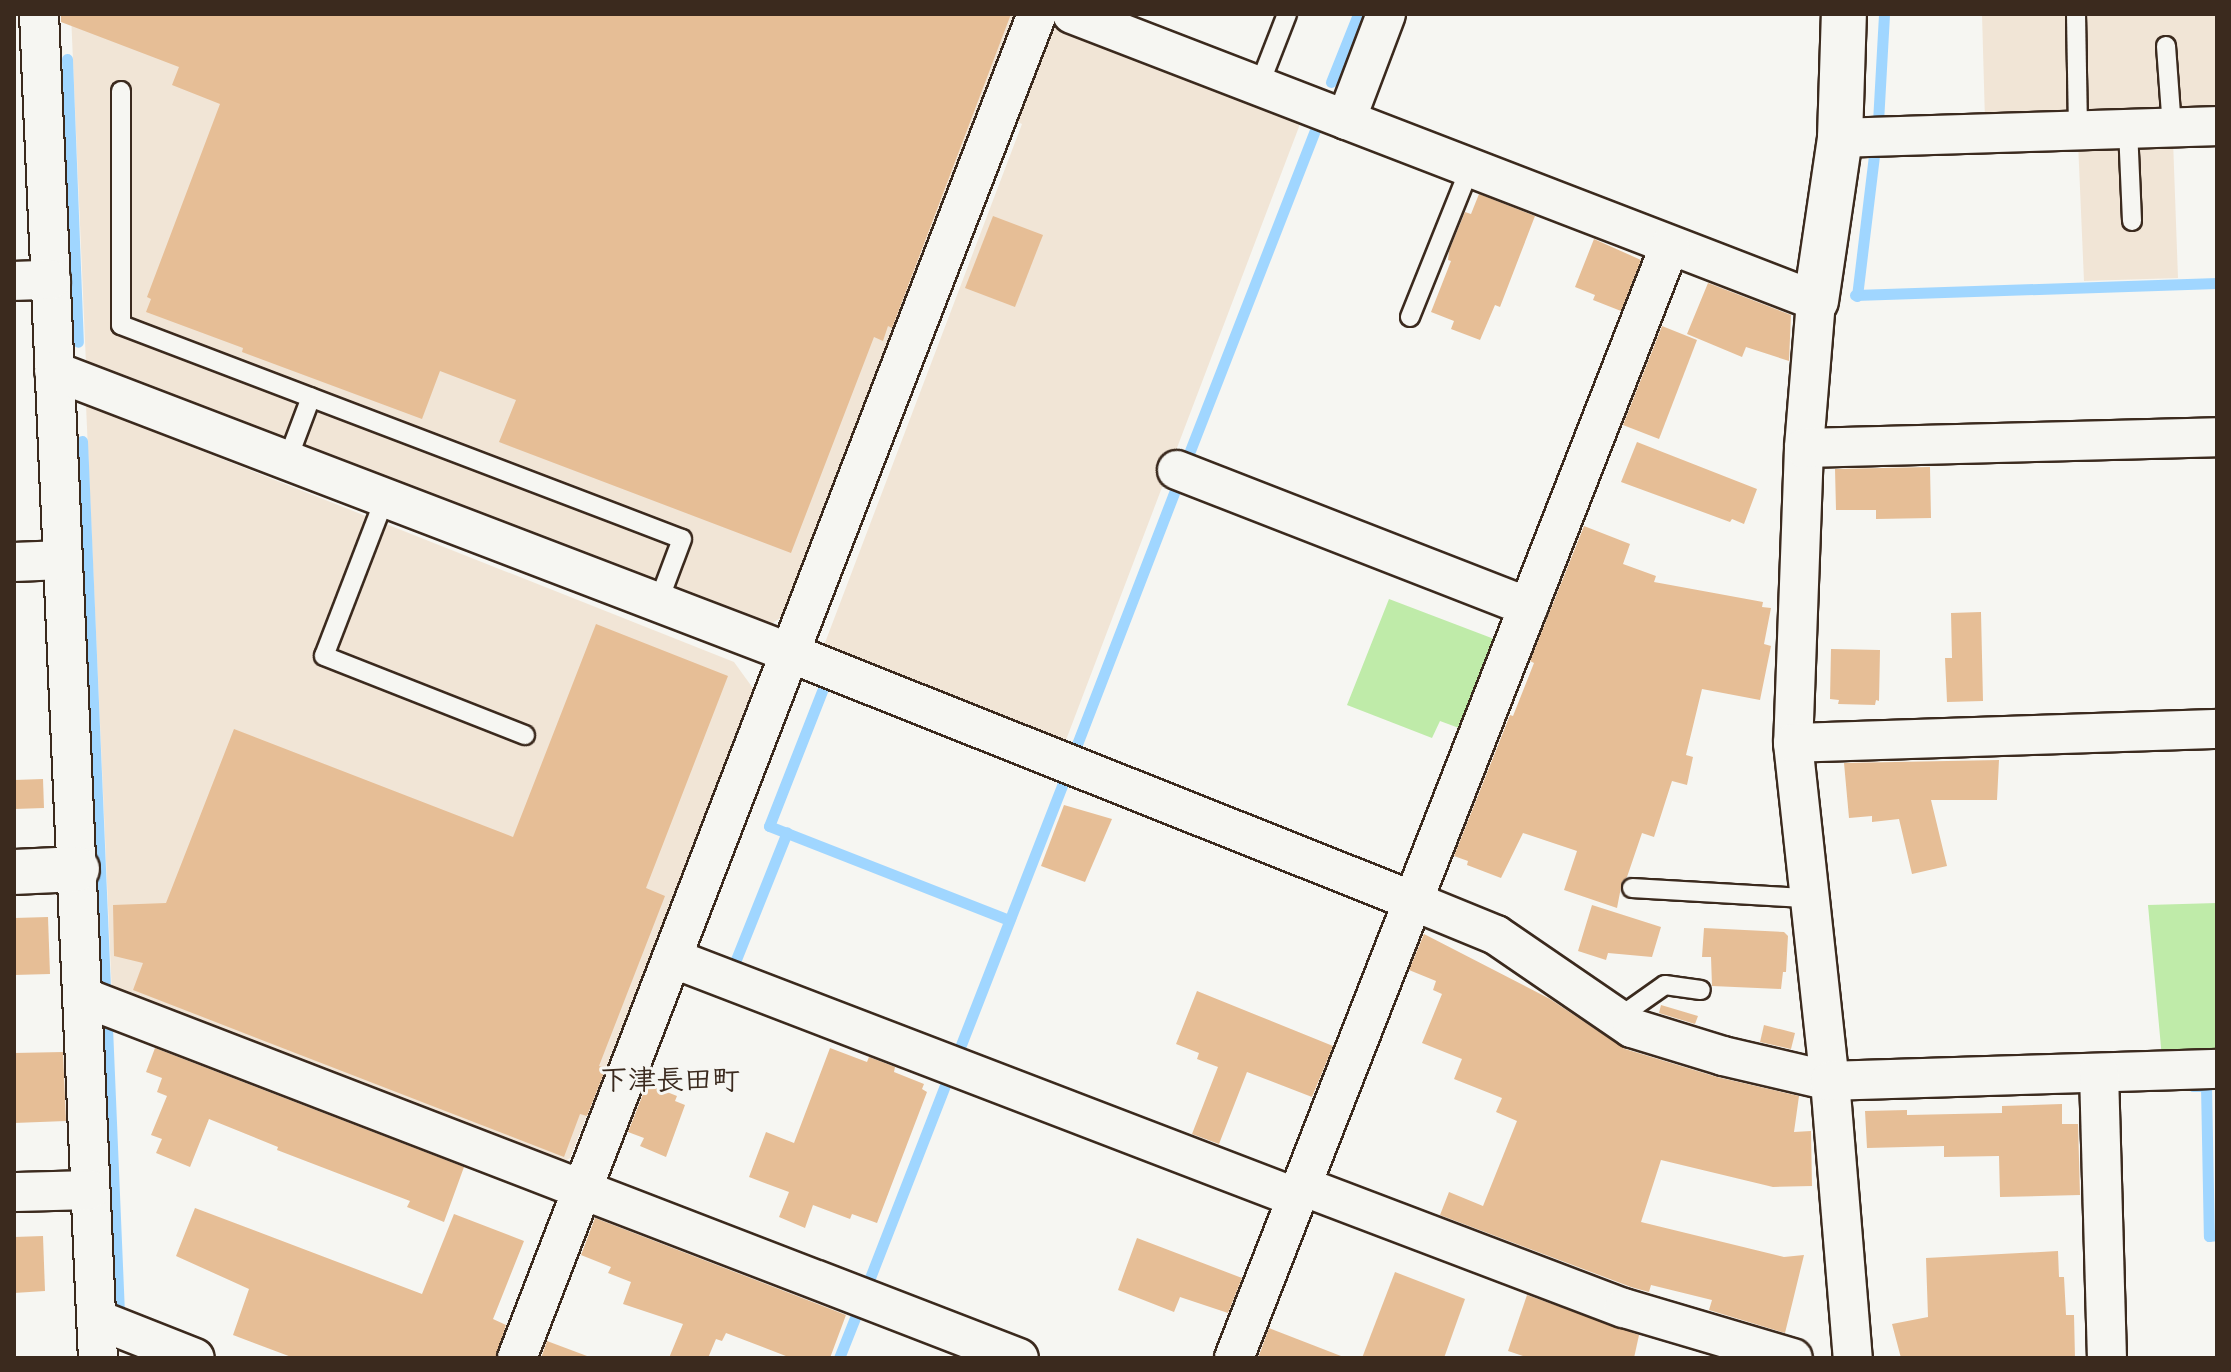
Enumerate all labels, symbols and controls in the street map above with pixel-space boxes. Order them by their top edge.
district label: 下津長田町 [600,1061,740,1095]

